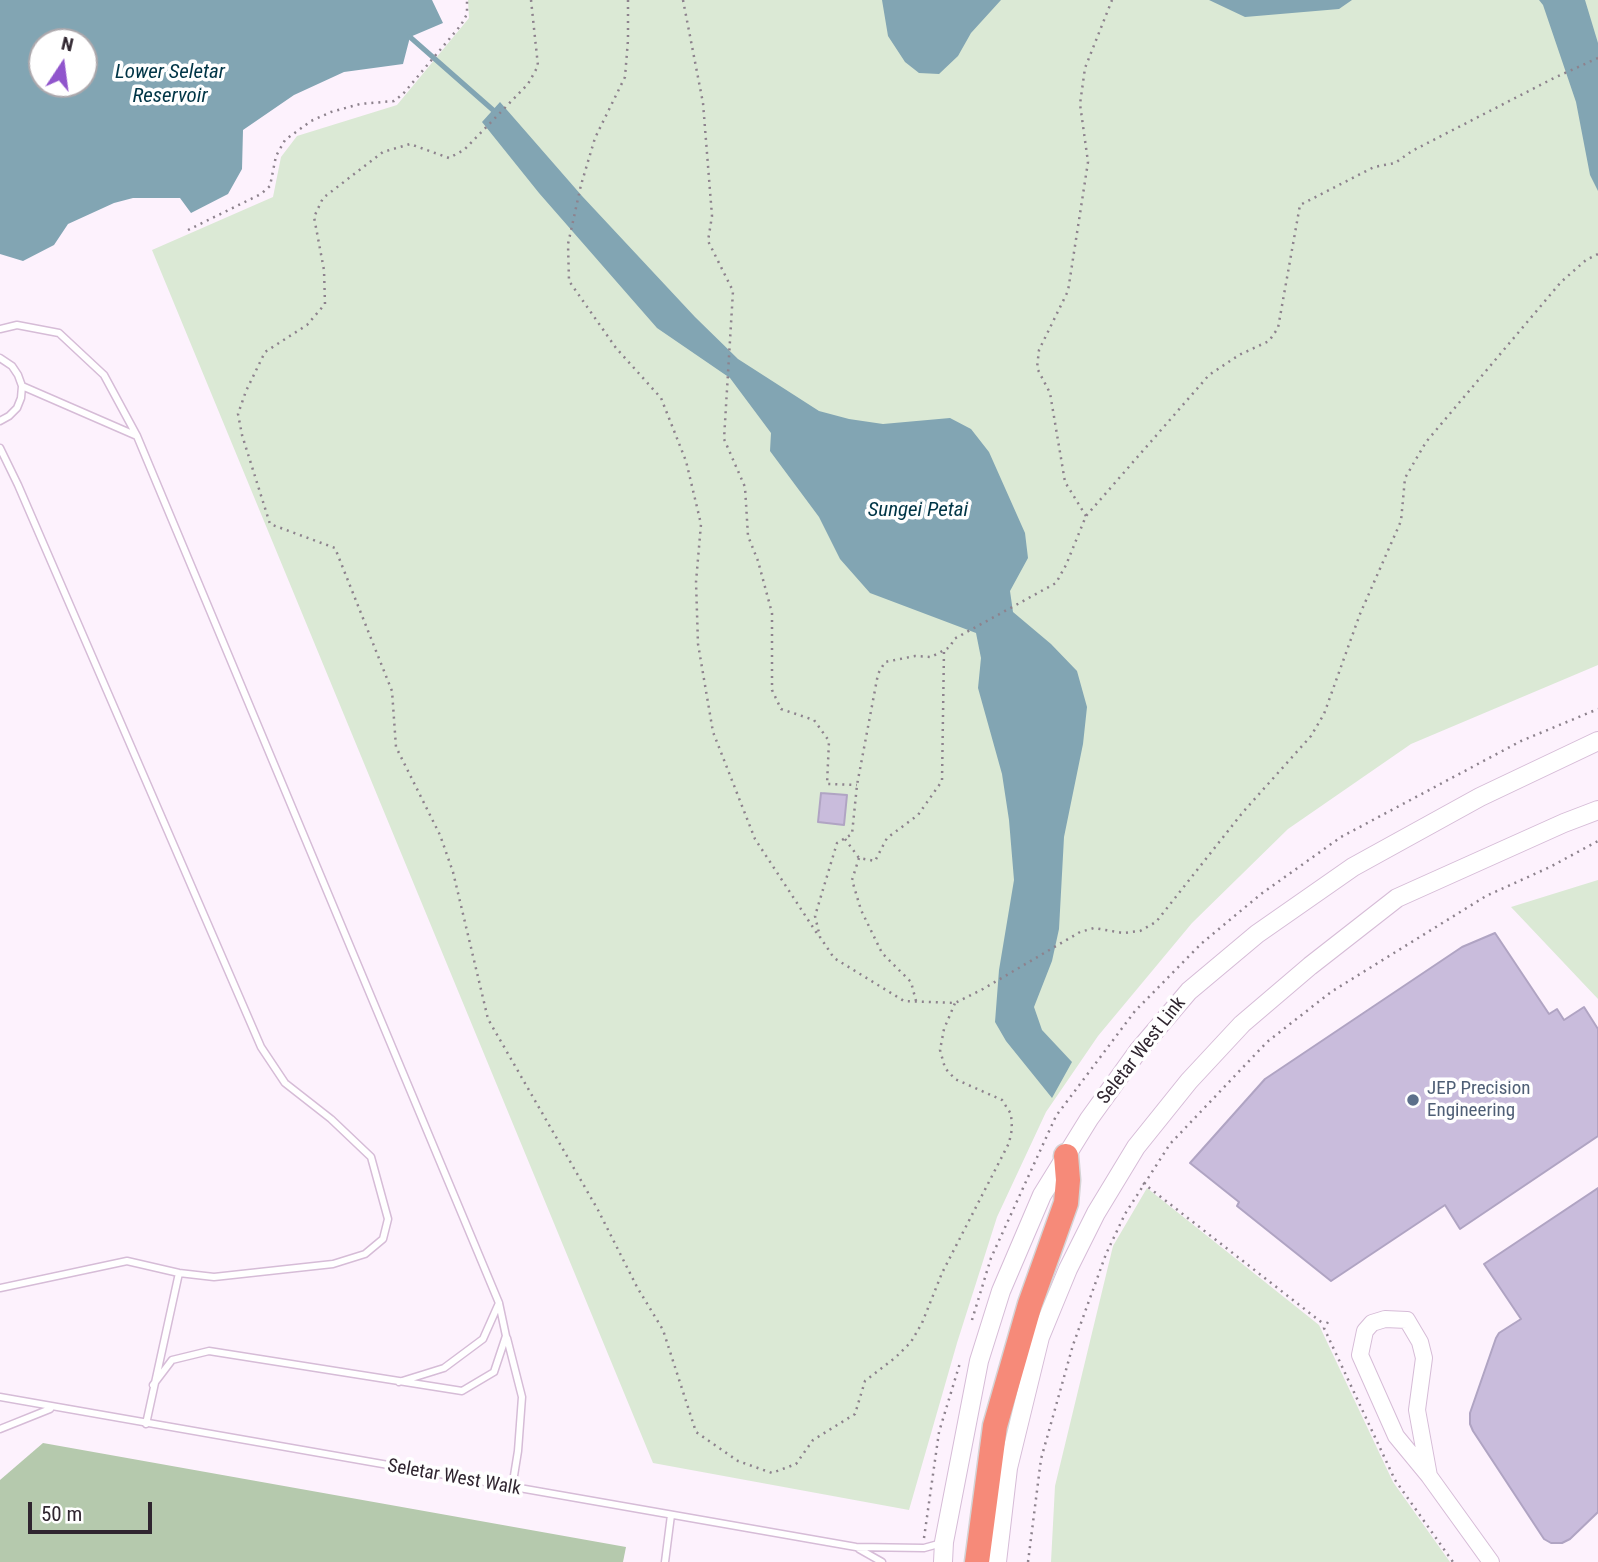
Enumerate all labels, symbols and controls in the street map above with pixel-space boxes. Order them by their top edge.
north arrow [28,28,98,98]
text: N [59,31,76,57]
water label: Lower Seletar Reservoir [115,60,225,110]
water label: Sungei Petai [868,498,968,524]
street label: Seletar West Link [1093,993,1191,1109]
place label: JEP Precision Engineering [1427,1078,1530,1122]
marker: JEP Precision Engineering [1405,1092,1421,1108]
street label: Seletar West Walk [386,1455,522,1501]
scale bar [32,1488,156,1532]
text: 50 m [41,1502,82,1526]

